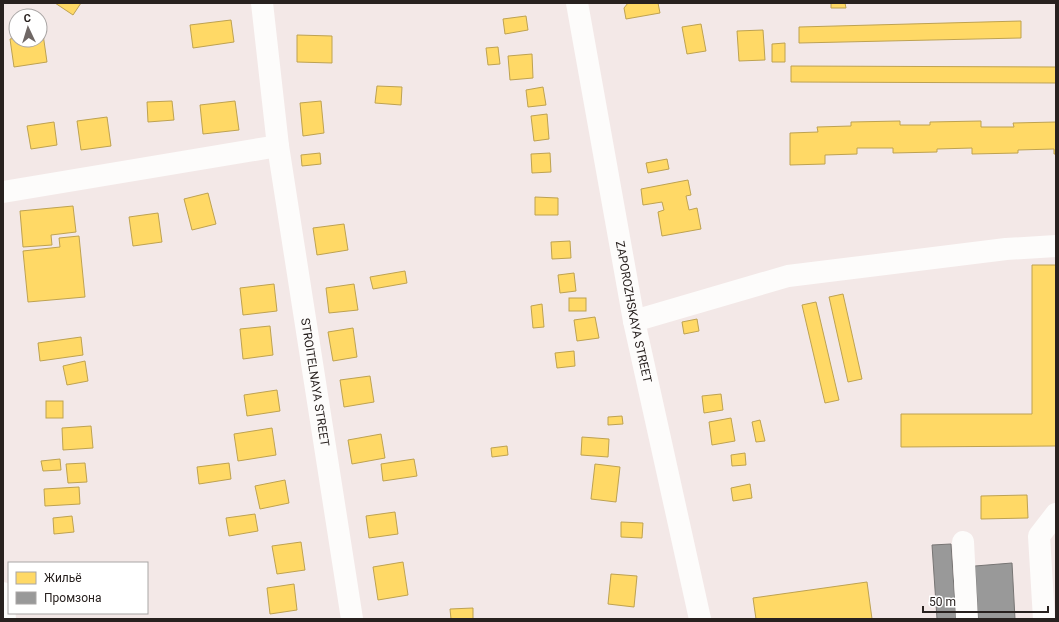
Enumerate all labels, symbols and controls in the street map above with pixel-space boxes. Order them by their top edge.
north arrow [8,8,48,48]
text: С [23,12,31,25]
street label: ZAPOROZHSKAYA STREET [613,240,654,384]
street label: STROITELNAYA STREET [298,317,332,447]
legend [8,562,148,614]
text: Жильё [44,571,82,585]
scale bar [923,588,1048,614]
text: Промзона [44,591,101,605]
text: 50 m [929,595,956,609]

